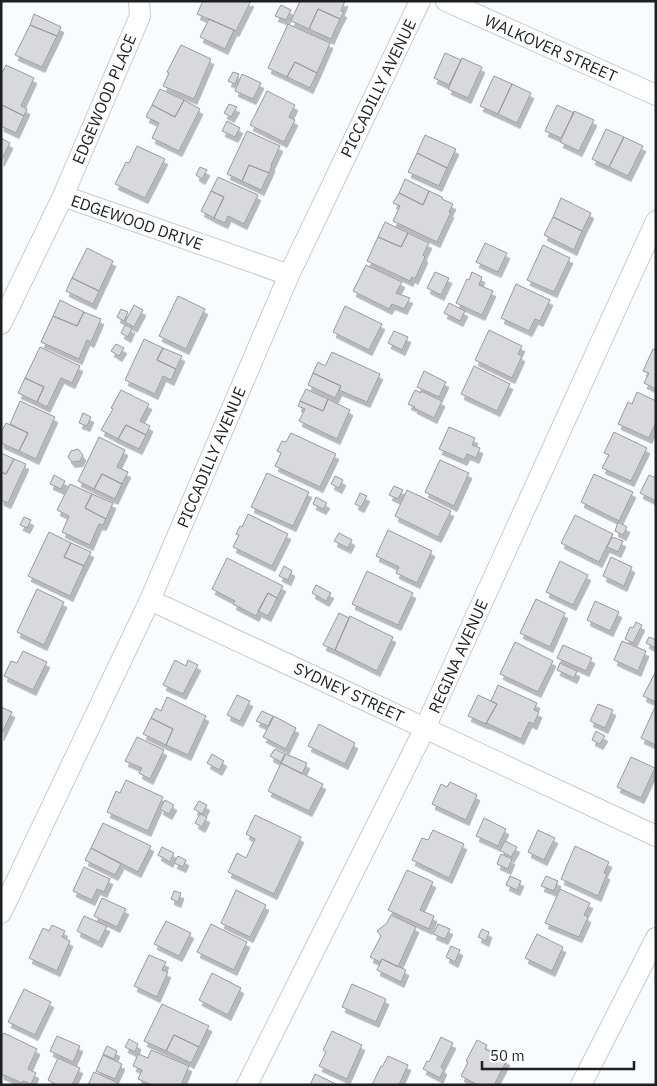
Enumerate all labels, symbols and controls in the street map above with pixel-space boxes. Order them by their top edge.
street label: WALKOVER STREET [482,10,620,86]
street label: PICCADILLY AVENUE [336,16,420,160]
street label: EDGEWOOD PLACE [68,31,140,167]
street label: EDGEWOOD DRIVE [68,190,206,254]
street label: PICCADILLY AVENUE [172,383,250,531]
street label: REGINA AVENUE [424,596,492,716]
street label: SYDNEY STREET [291,658,407,726]
scale bar [482,1038,634,1070]
text: 50 m [490,1046,525,1065]

